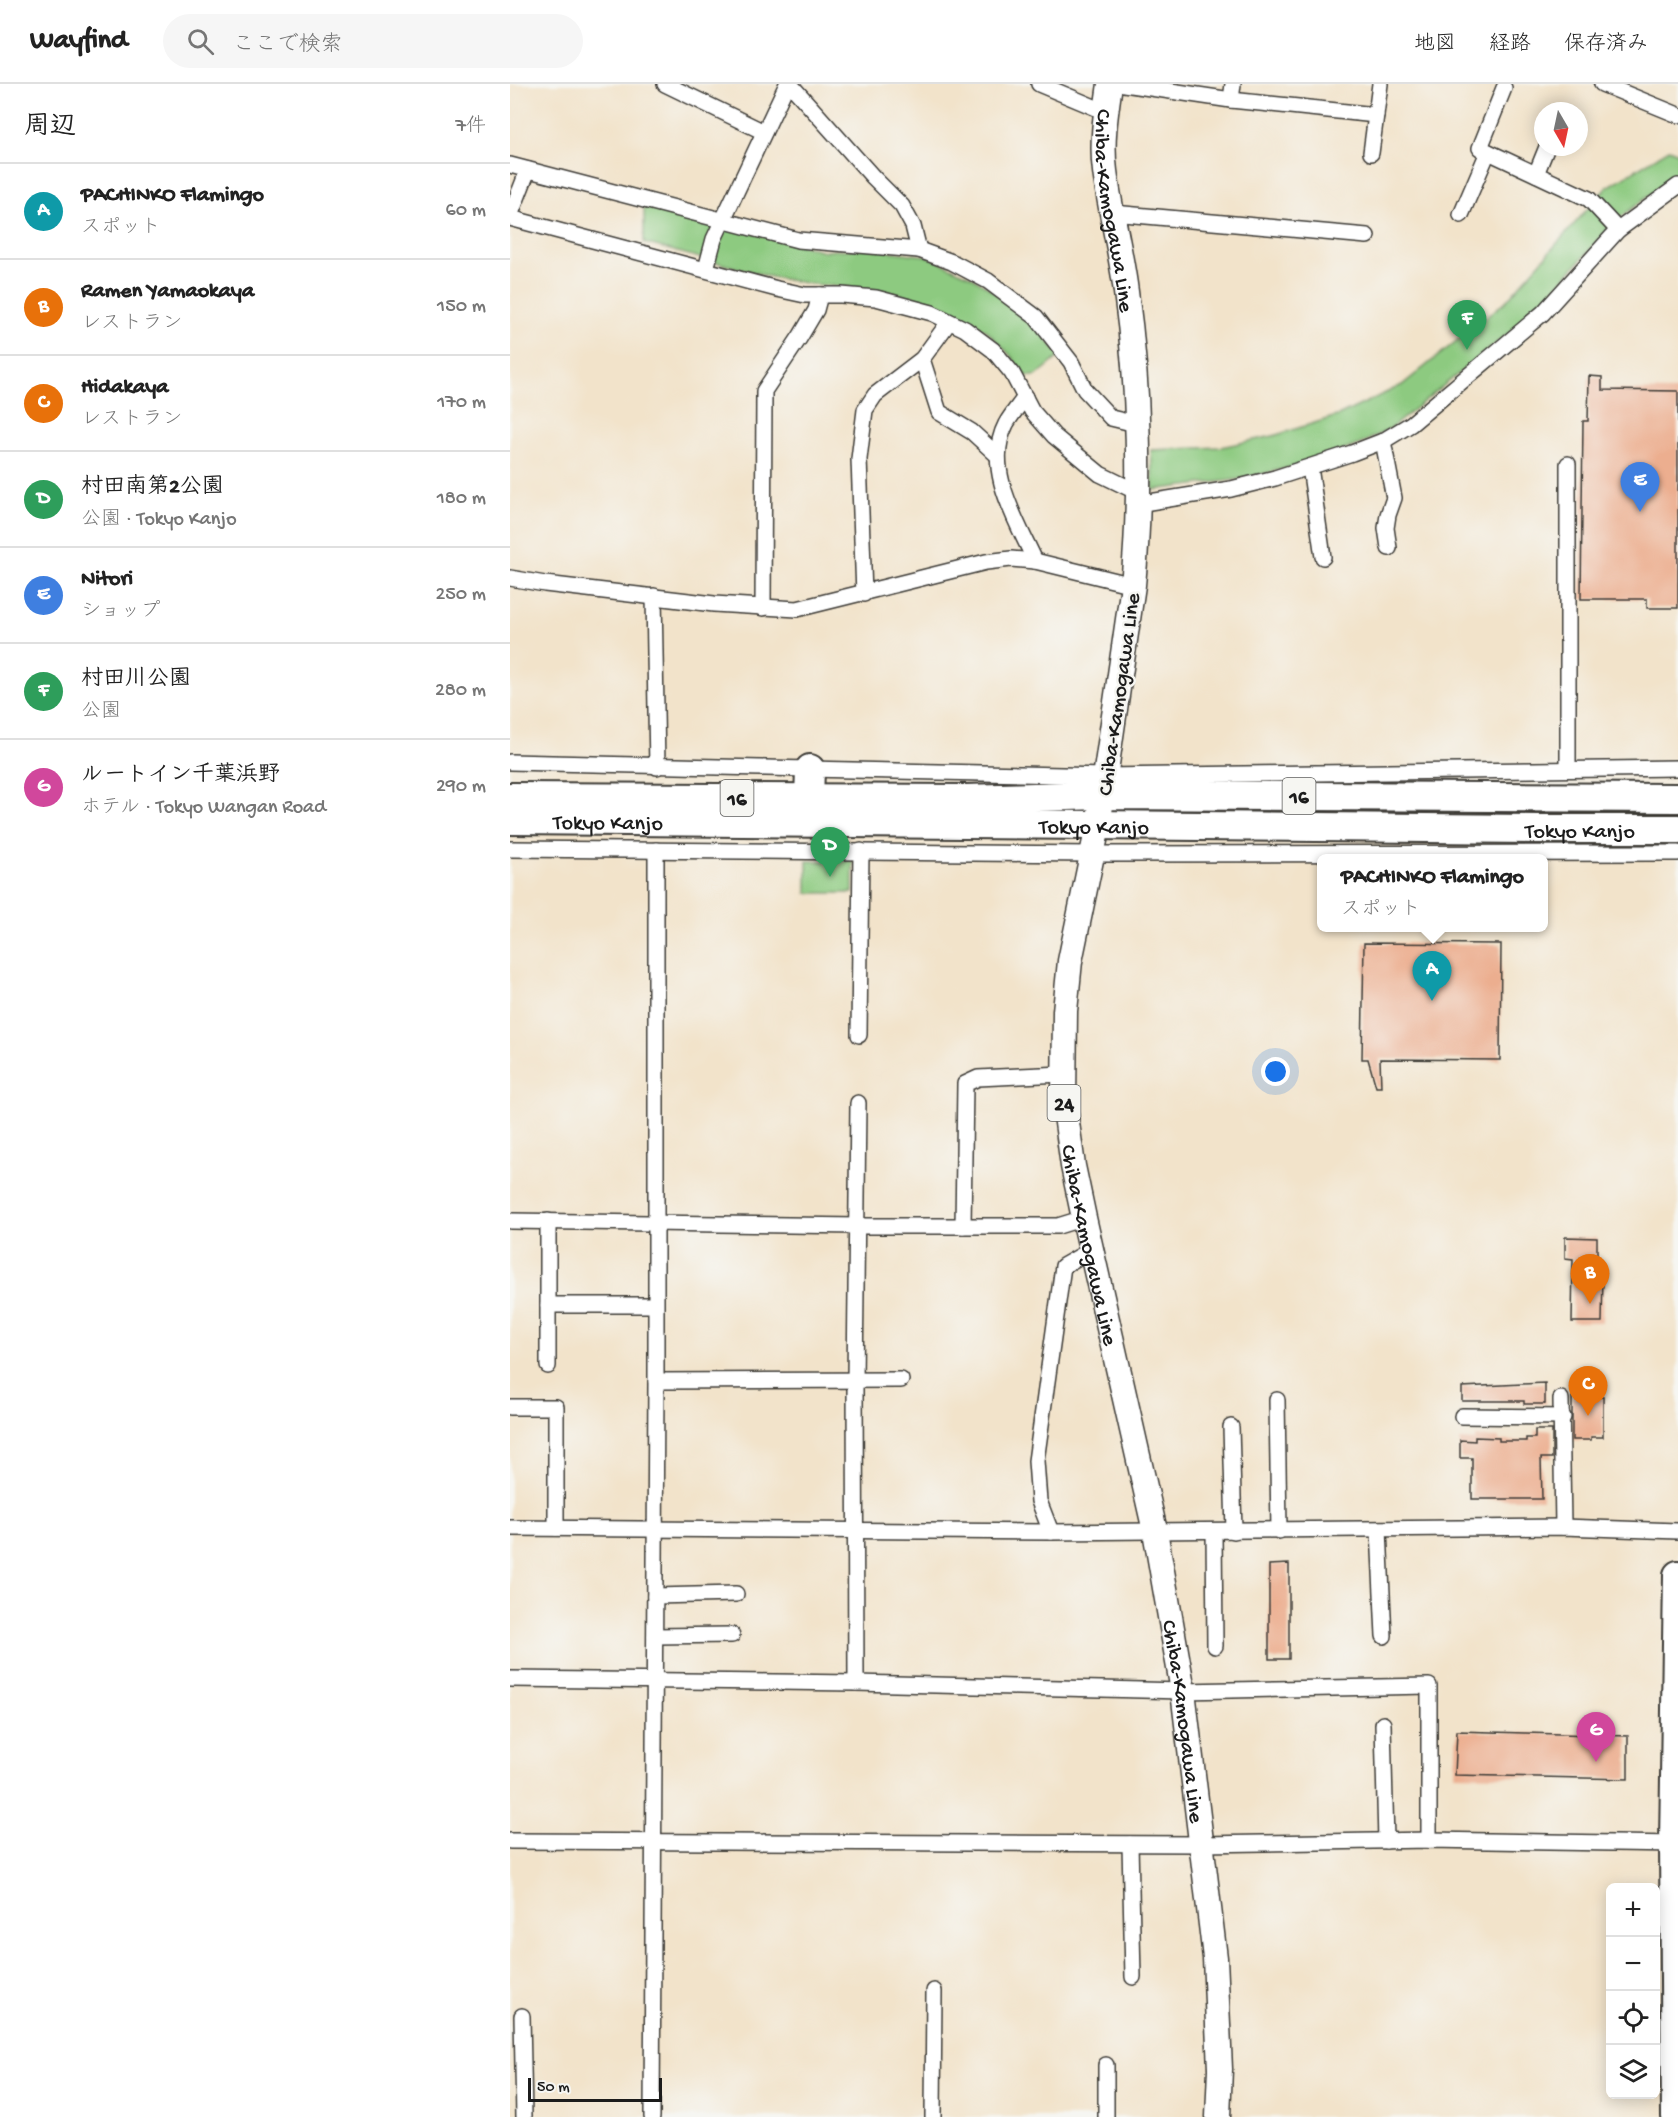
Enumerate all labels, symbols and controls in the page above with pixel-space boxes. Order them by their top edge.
search box [163,14,583,68]
text: Wayfind [30,25,127,58]
icon: search [184,25,217,58]
text: ここで検索 [232,33,343,59]
text: 地図 [1414,33,1456,58]
text: 経路 [1489,33,1531,58]
text: 保存済み [1564,33,1648,58]
north arrow [1534,102,1588,156]
street label: Chiba-Kamogawa Line [1086,107,1138,315]
text: 周辺 [24,113,76,144]
text: 7件 [456,116,486,139]
text: PACHINKO Flamingo [81,183,264,209]
text: A [38,200,49,223]
text: 60 m [446,200,486,223]
text: スポット [81,217,161,240]
text: Ramen Yamaokaya [81,279,254,305]
text: B [38,296,49,319]
text: 150 m [437,296,486,319]
pin: F [1448,300,1486,350]
text: レストラン [81,313,183,336]
text: Hidakaya [81,375,169,401]
text: C [38,392,49,415]
text: 170 m [437,392,486,415]
text: レストラン [81,409,183,432]
pin: E [1620,462,1660,512]
text: 村田南第2公園 [81,475,224,501]
text: D [37,488,50,511]
text: 180 m [437,488,486,511]
text: 公園 · Tokyo Kanjo [81,509,237,532]
text: Nitori [81,567,133,593]
text: E [37,584,50,607]
text: 250 m [435,584,486,607]
street label: Chiba-Kamogawa Line [1094,591,1148,798]
text: ショップ [81,601,160,624]
text: 村田川公園 [81,667,191,693]
text: F [38,680,49,703]
text: 280 m [435,680,486,703]
text: 公園 [81,701,121,724]
text: ルートイン千葉浜野 [81,763,280,789]
text: G [37,776,50,799]
text: 290 m [436,776,486,799]
road number: 16 [1282,778,1316,814]
road number: 16 [720,780,754,816]
text: ホテル · Tokyo Wangan Road [81,797,326,820]
street label: Tokyo Kanjo [551,811,663,838]
street label: Tokyo Kanjo [1037,816,1149,843]
street label: Tokyo Kanjo [1523,820,1635,846]
pin: D [810,828,850,877]
popup [1317,854,1548,932]
text: PACHINKO Flamingo [1341,865,1524,891]
text: スポット [1341,899,1421,922]
pin: A [1412,952,1452,1001]
your location [1261,1057,1290,1086]
road number: 24 [1048,1085,1080,1121]
street label: Chiba-Kamogawa Line [1053,1143,1122,1349]
pin: B [1570,1254,1610,1304]
pin: C [1568,1366,1608,1416]
street label: Chiba-Kamogawa Line [1154,1618,1208,1825]
pin: G [1576,1712,1616,1762]
map controls [1606,1883,1660,2099]
button: + [1606,1883,1660,1937]
button: − [1606,1937,1660,1991]
button: locate [1606,1991,1660,2045]
button: layers [1606,2045,1660,2099]
scale bar [528,2075,662,2102]
text: 50 m [537,2079,570,2098]

